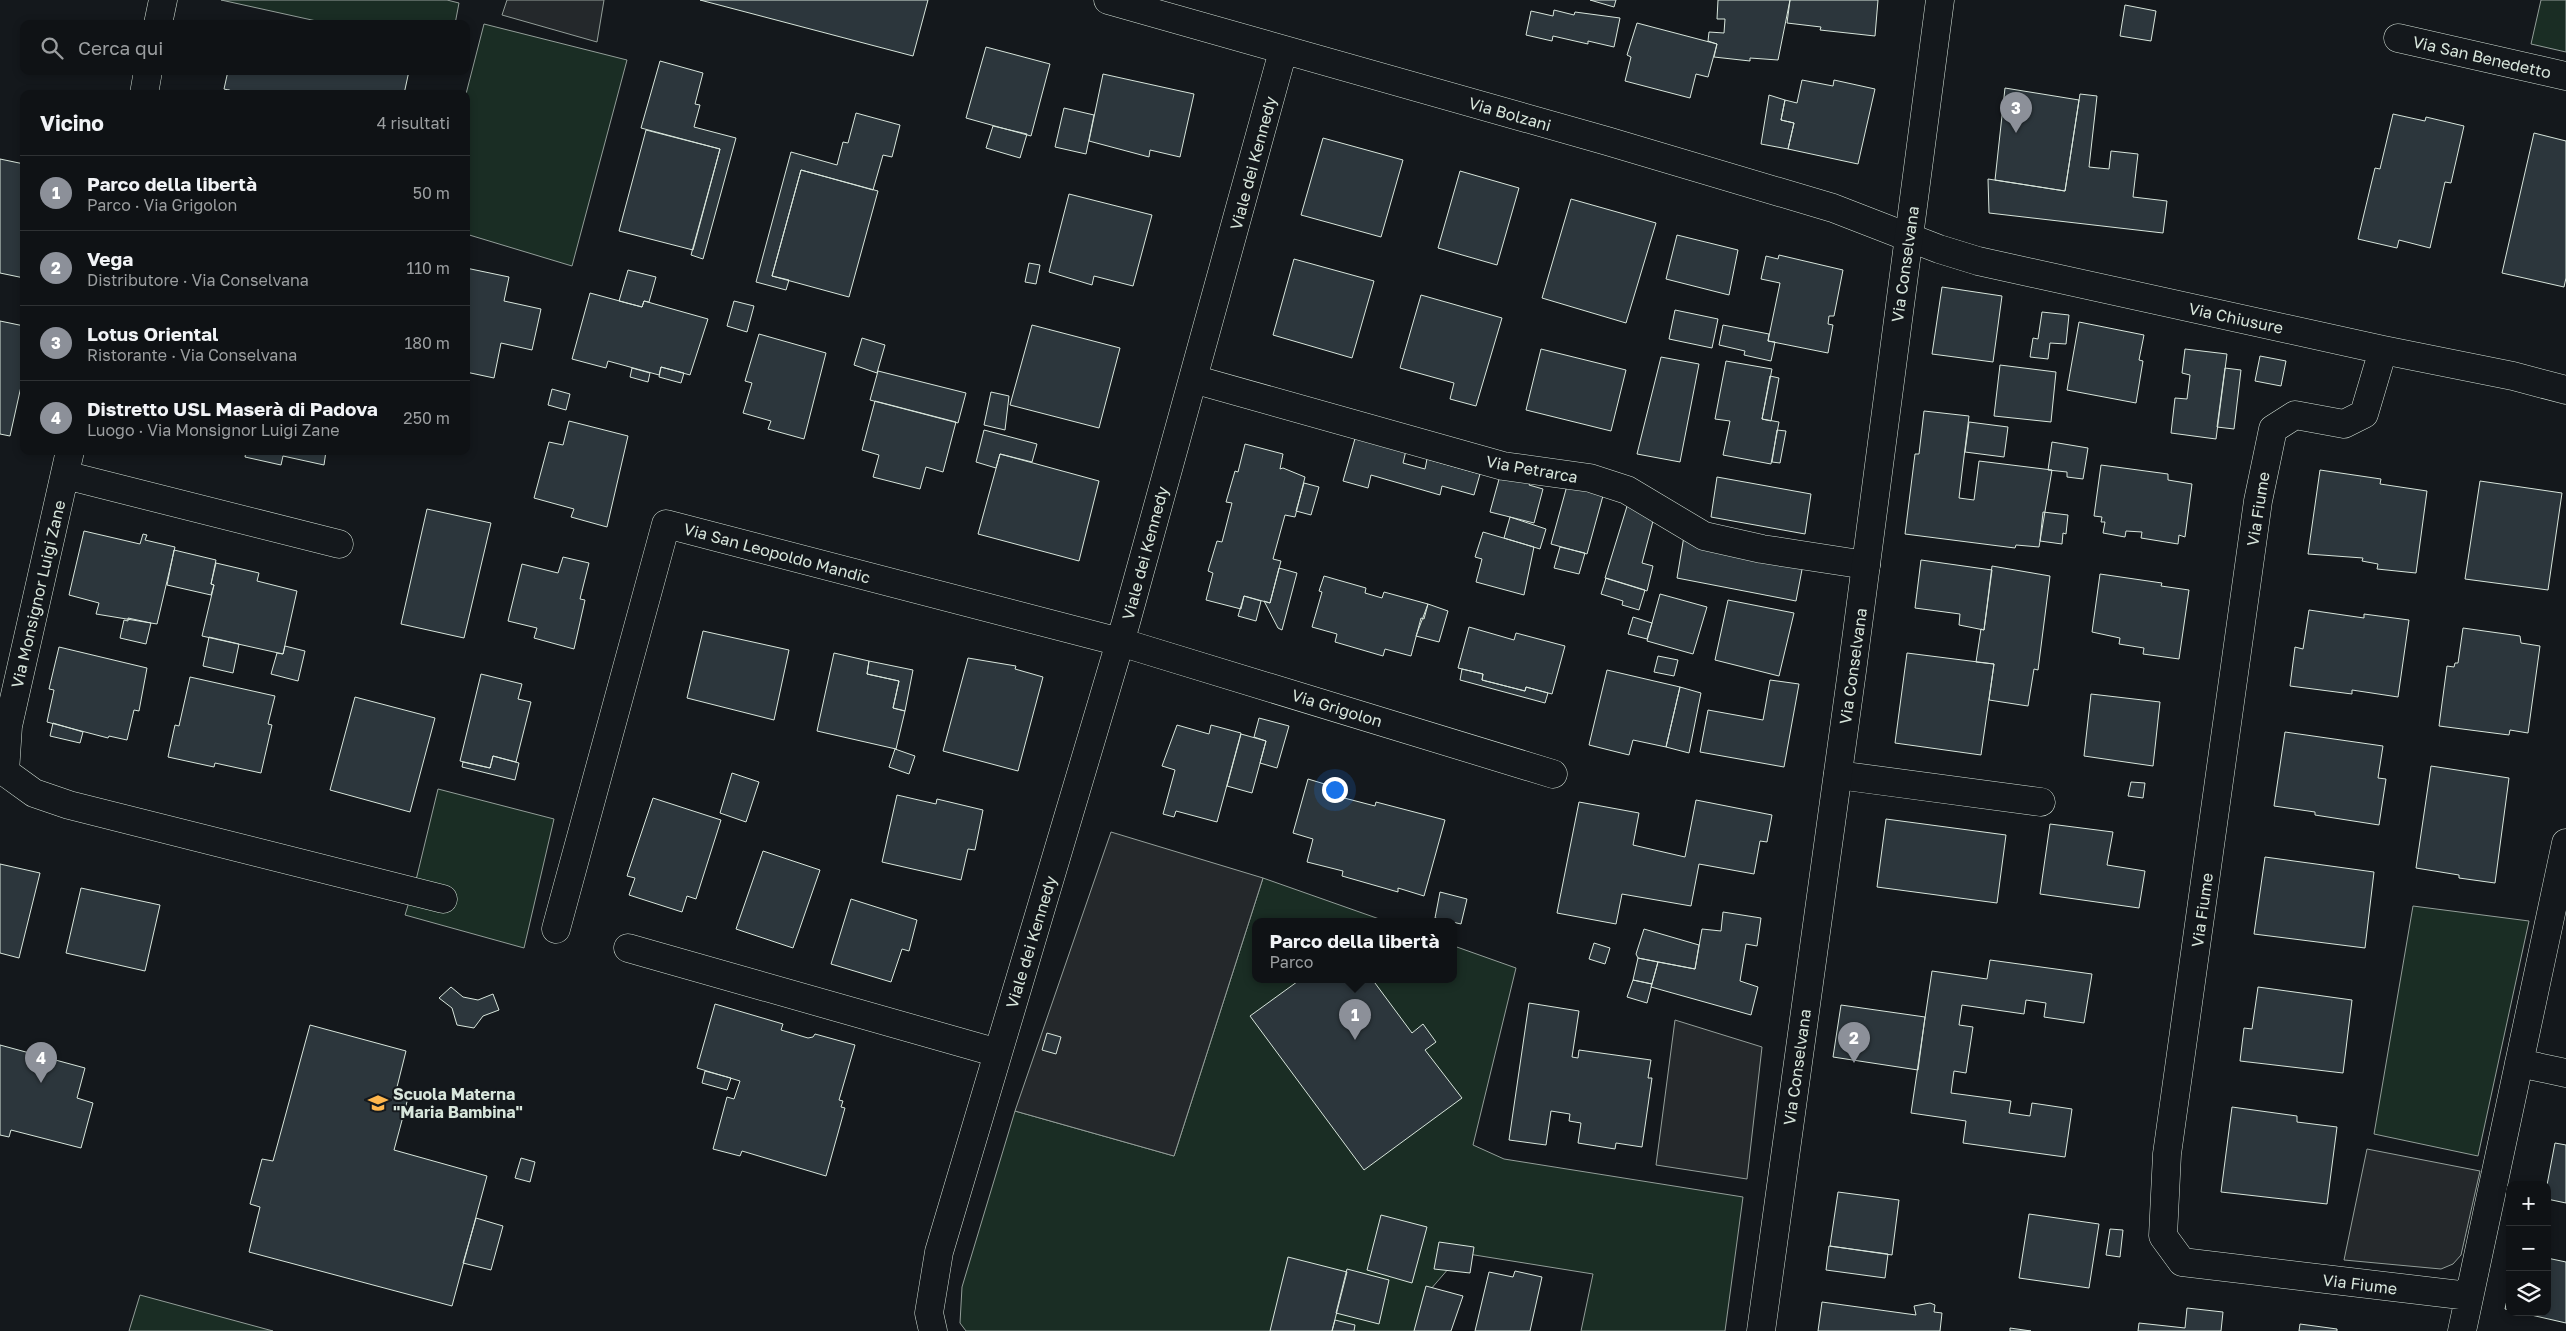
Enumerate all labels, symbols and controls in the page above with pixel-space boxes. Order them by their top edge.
search box [20,20,470,75]
street label: Via San Benedetto [2411,31,2553,83]
icon: search [38,34,66,62]
text: Cerca qui [78,36,163,59]
pin: 3 [2000,92,2032,133]
street label: Via Bolzani [1466,93,1554,135]
street label: Viale dei Kennedy [1226,94,1280,232]
text: Vicino [40,110,104,136]
text: 4 risultati [377,113,450,133]
text: Parco della libertà [87,172,257,195]
text: 1 [52,183,60,203]
text: 50 m [413,183,450,203]
text: Parco · Via Grigolon [87,195,237,215]
street label: Via Conselvana [1887,205,1923,323]
text: Vega [87,247,133,270]
text: 2 [51,258,61,278]
text: 110 m [406,258,450,278]
text: Distributore · Via Conselvana [87,270,309,290]
street label: Via Chiusure [2187,298,2285,338]
text: Lotus Oriental [87,322,218,345]
text: 3 [51,333,61,353]
text: 180 m [404,333,450,353]
text: Ristorante · Via Conselvana [87,345,297,365]
text: Distretto USL Maserà di Padova [87,397,378,420]
text: 4 [51,408,61,428]
text: 250 m [403,408,450,428]
text: Luogo · Via Monsignor Luigi Zane [87,420,340,440]
street label: Via Petrarca [1484,451,1580,487]
street label: Via Fiume [2242,470,2274,548]
street label: Viale dei Kennedy [1118,484,1172,622]
street label: Via Monsignor Luigi Zane [7,498,69,690]
street label: Via San Leopoldo Mandic [682,518,873,588]
street label: Via Conselvana [1835,607,1871,725]
street label: Via Grigolon [1289,685,1385,731]
your location [1322,777,1348,803]
street label: Via Fiume [2187,871,2217,949]
street label: Viale dei Kennedy [1001,873,1061,1011]
popup [1252,918,1457,983]
text: Parco della libertà [1270,929,1439,952]
text: Parco [1270,952,1313,972]
pin: 1 [1339,999,1371,1040]
street label: Via Conselvana [1779,1008,1815,1126]
pin: 2 [1838,1022,1870,1063]
pin: 4 [25,1042,57,1083]
place label: Scuola Materna "Maria Bambina" [393,1084,523,1122]
school or university icon: Scuola Materna "Maria Bambina" [367,1092,389,1114]
map controls [2506,1181,2551,1316]
button: + [2506,1181,2551,1226]
button: − [2506,1226,2551,1271]
street label: Via Fiume [2322,1270,2398,1298]
button: layers [2506,1271,2551,1316]

